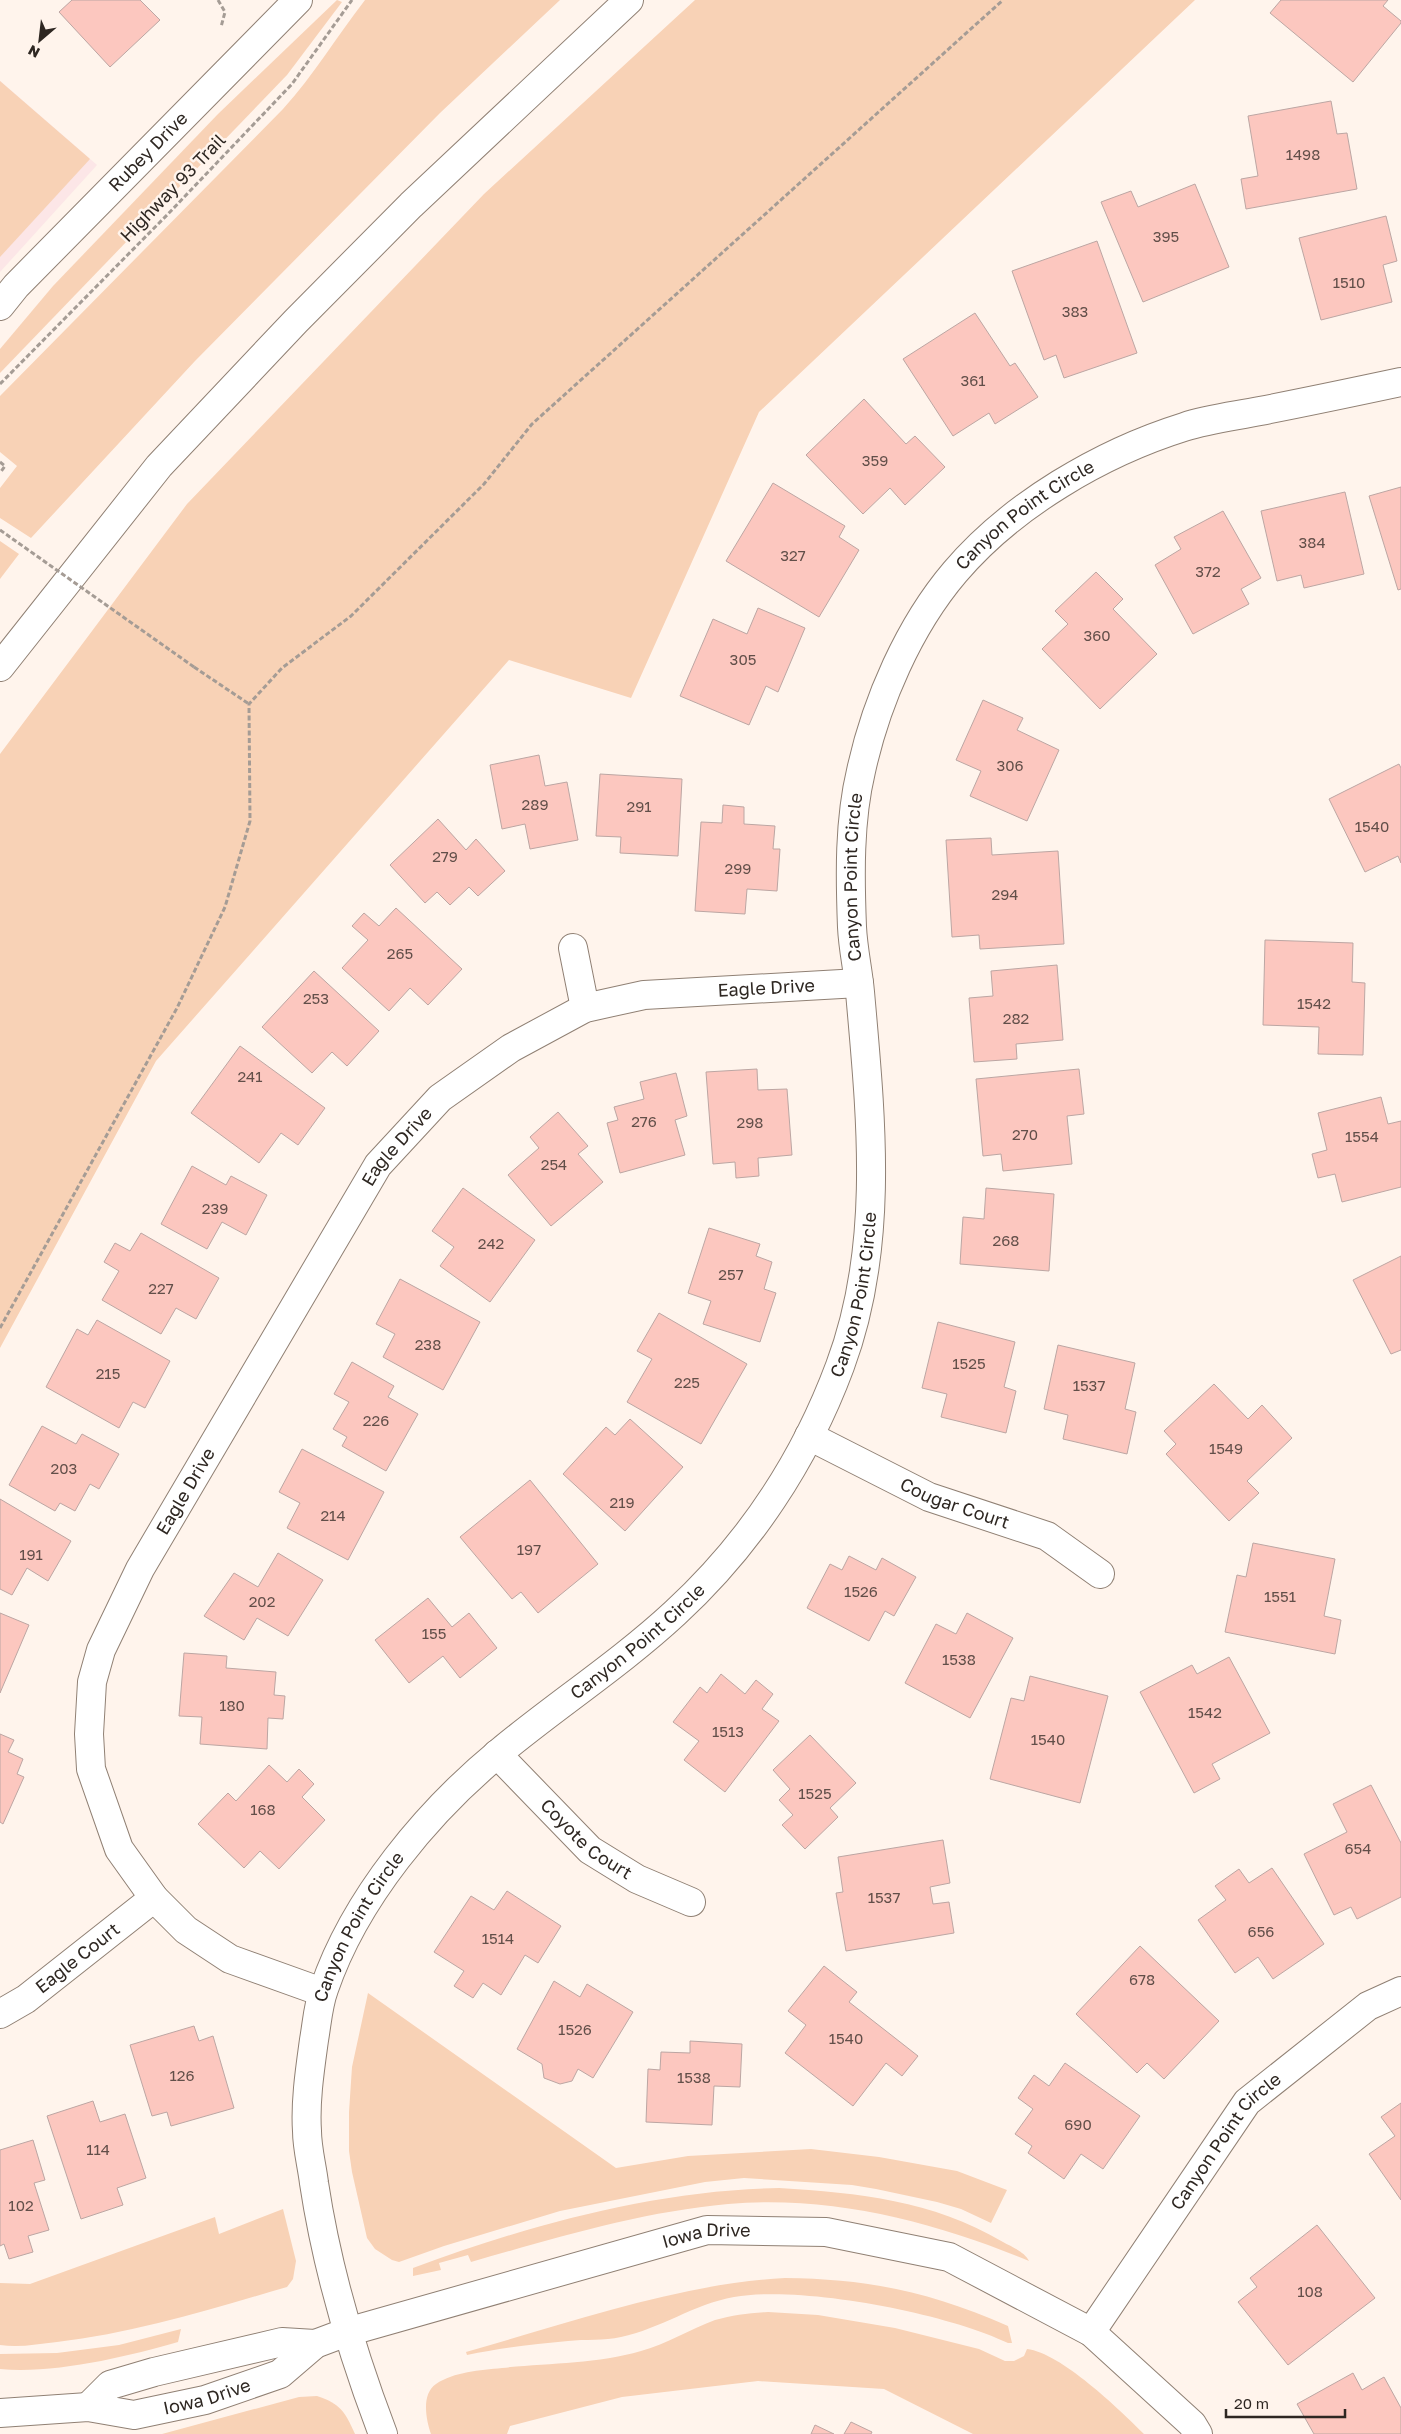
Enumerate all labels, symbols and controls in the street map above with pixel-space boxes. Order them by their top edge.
north arrow [15,15,65,65]
text: N [25,42,42,62]
street label: Rubey Drive [103,107,192,196]
street label: Highway 93 Trail [115,128,230,246]
house number: 1498 [1286,145,1320,163]
house number: 395 [1153,227,1179,245]
house number: 1510 [1333,273,1365,291]
house number: 383 [1062,302,1088,320]
house number: 361 [960,371,986,389]
house number: 359 [862,451,888,469]
street label: Canyon Point Circle [950,455,1098,574]
house number: 384 [1298,533,1326,551]
house number: 327 [780,546,806,564]
house number: 372 [1195,562,1221,580]
house number: 360 [1083,626,1111,644]
house number: 305 [730,650,756,668]
house number: 306 [996,756,1024,774]
street label: Canyon Point Circle [839,791,866,963]
house number: 289 [522,795,548,813]
house number: 291 [626,797,652,815]
house number: 1540 [1355,817,1389,835]
house number: 279 [432,847,458,865]
house number: 299 [725,859,751,877]
house number: 294 [992,885,1018,903]
house number: 265 [387,944,413,962]
street label: Eagle Drive [717,973,815,1001]
house number: 253 [303,989,329,1007]
house number: 1542 [1297,994,1331,1012]
house number: 282 [1003,1009,1029,1027]
house number: 241 [237,1067,263,1085]
street label: Eagle Drive [356,1102,436,1189]
house number: 276 [631,1112,657,1130]
house number: 298 [737,1113,763,1131]
house number: 270 [1012,1125,1038,1143]
house number: 1554 [1345,1127,1379,1145]
house number: 254 [541,1155,567,1173]
house number: 239 [202,1199,228,1217]
street label: Canyon Point Circle [825,1211,880,1380]
house number: 268 [993,1231,1019,1249]
house number: 242 [478,1234,504,1252]
house number: 257 [718,1265,744,1283]
house number: 227 [148,1279,174,1297]
house number: 238 [415,1335,441,1353]
house number: 1525 [952,1354,986,1372]
house number: 215 [96,1364,120,1382]
house number: 225 [674,1373,700,1391]
house number: 1537 [1073,1376,1105,1394]
house number: 226 [363,1411,389,1429]
house number: 1549 [1209,1439,1243,1457]
street label: Eagle Drive [151,1443,219,1538]
house number: 203 [51,1459,77,1477]
street label: Cougar Court [897,1472,1013,1533]
house number: 219 [609,1493,635,1511]
house number: 214 [320,1506,346,1524]
house number: 197 [517,1540,541,1558]
house number: 191 [19,1545,43,1563]
street label: Canyon Point Circle [565,1578,709,1704]
house number: 1526 [844,1582,878,1600]
house number: 1551 [1264,1587,1296,1605]
house number: 202 [249,1592,275,1610]
house number: 155 [422,1624,446,1642]
house number: 1538 [942,1650,976,1668]
house number: 180 [219,1696,245,1714]
house number: 1542 [1188,1703,1222,1721]
house number: 1513 [712,1722,744,1740]
house number: 1540 [1031,1730,1065,1748]
house number: 1525 [798,1784,832,1802]
street label: Coyote Court [536,1794,637,1883]
house number: 168 [250,1800,276,1818]
house number: 654 [1345,1839,1371,1857]
street label: Canyon Point Circle [309,1847,408,2004]
house number: 1537 [868,1888,900,1906]
street label: Eagle Court [31,1917,124,1997]
house number: 656 [1248,1922,1274,1940]
house number: 1514 [482,1929,514,1947]
house number: 678 [1129,1970,1155,1988]
house number: 1526 [558,2020,592,2038]
house number: 1540 [829,2029,863,2047]
house number: 126 [169,2066,195,2084]
street label: Canyon Point Circle [1165,2067,1285,2214]
house number: 1538 [677,2068,711,2086]
house number: 690 [1064,2115,1092,2133]
house number: 114 [86,2140,110,2158]
house number: 102 [8,2196,34,2214]
street label: Iowa Drive [659,2218,751,2252]
house number: 108 [1297,2282,1323,2300]
street label: Iowa Drive [161,2373,253,2419]
scale bar [1226,2386,1345,2418]
text: 20 m [1234,2394,1269,2412]

